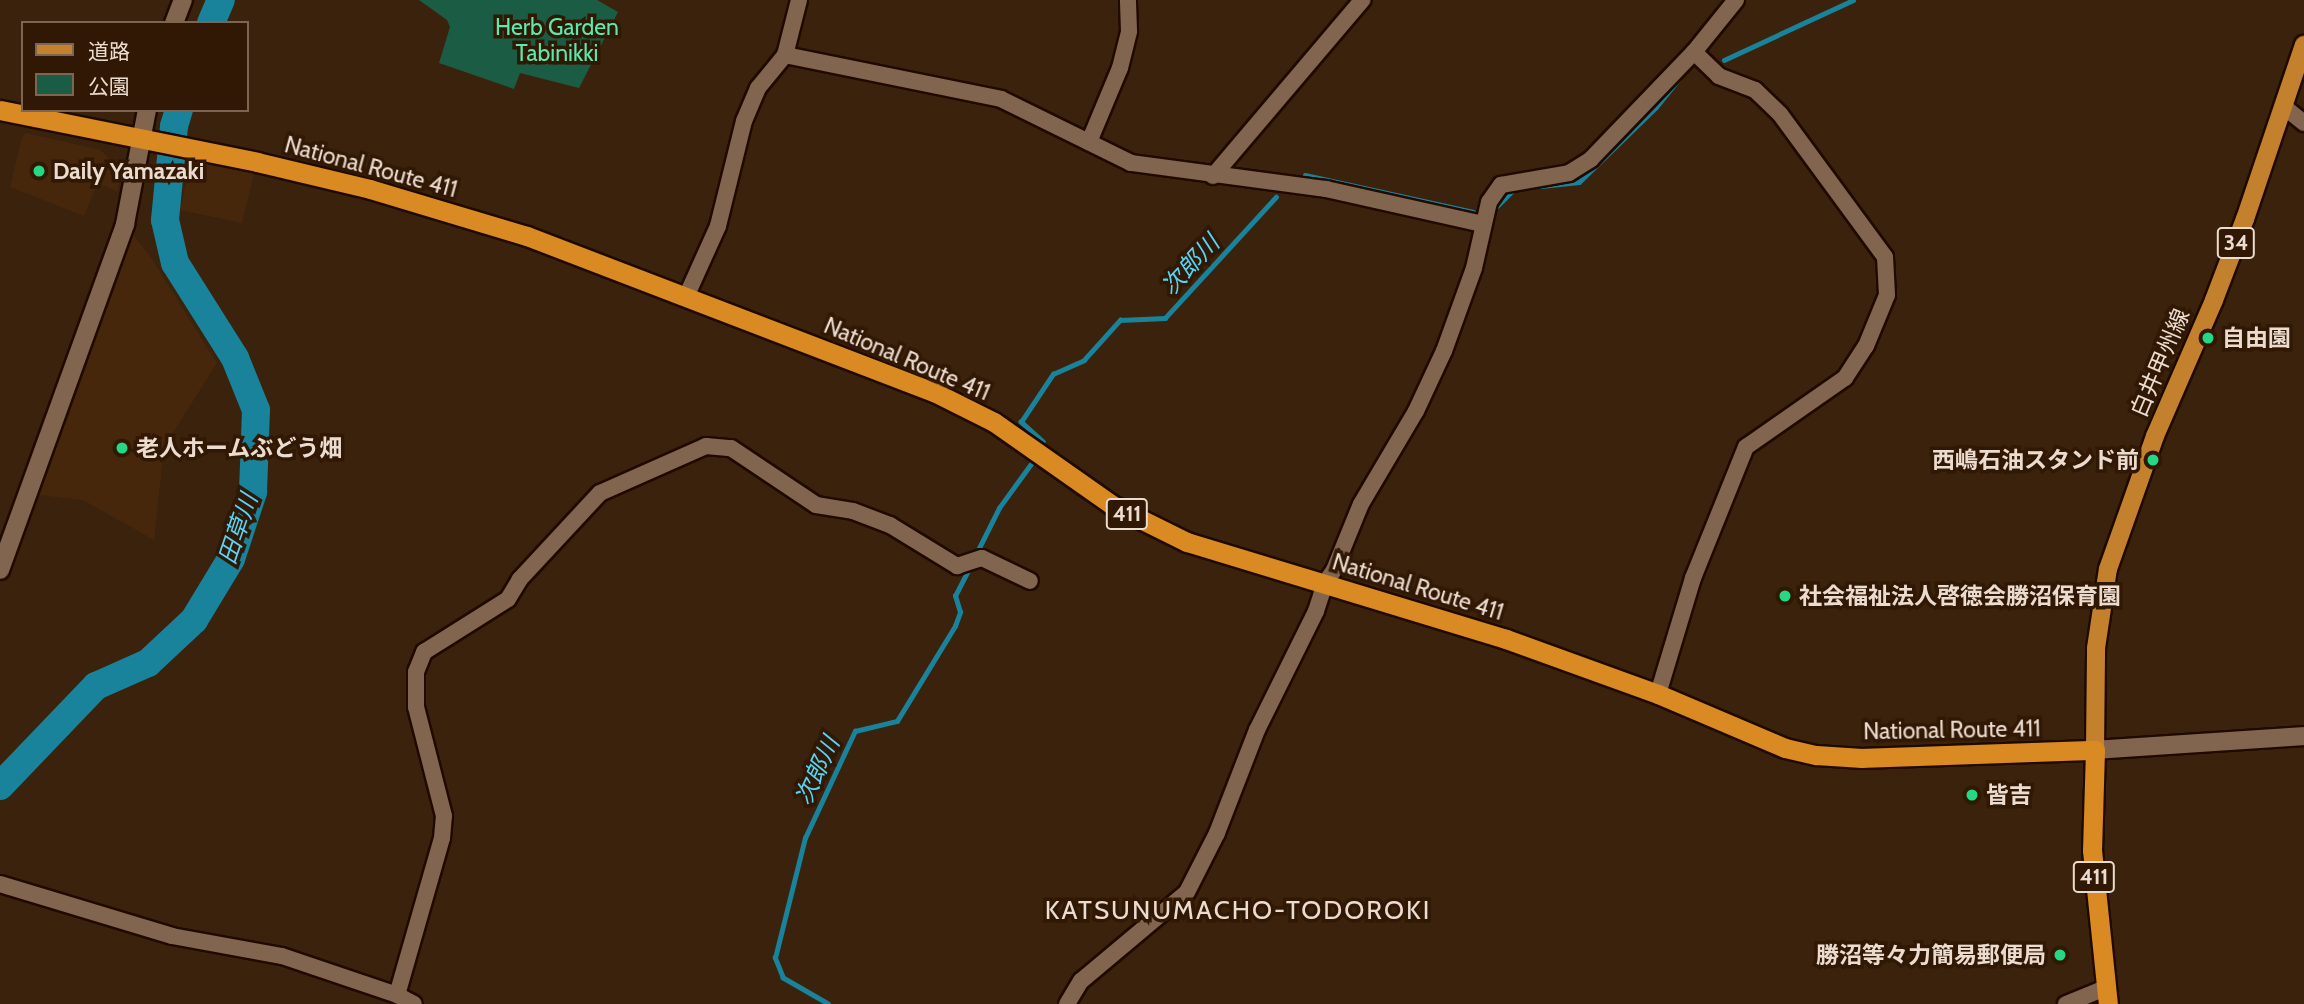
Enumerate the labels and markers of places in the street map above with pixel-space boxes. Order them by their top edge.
place label: Daily Yamazaki [53,157,204,185]
marker: Daily Yamazaki [31,163,47,179]
place label: 自由園 [2222,324,2291,352]
marker: 自由園 [2200,330,2216,346]
place label: 老人ホームぶどう畑 [136,434,343,462]
marker: 老人ホームぶどう畑 [114,440,130,456]
place label: 西嶋石油スタンド前 [1932,446,2139,474]
marker: 西嶋石油スタンド前 [2145,452,2161,468]
place label: 社会福祉法人啓徳会勝沼保育園 [1799,582,2121,610]
marker: 社会福祉法人啓徳会勝沼保育園 [1777,588,1793,604]
place label: 皆吉 [1986,781,2032,809]
marker: 皆吉 [1964,787,1980,803]
place label: 勝沼等々力簡易郵便局 [1816,941,2046,969]
marker: 勝沼等々力簡易郵便局 [2052,947,2068,963]

